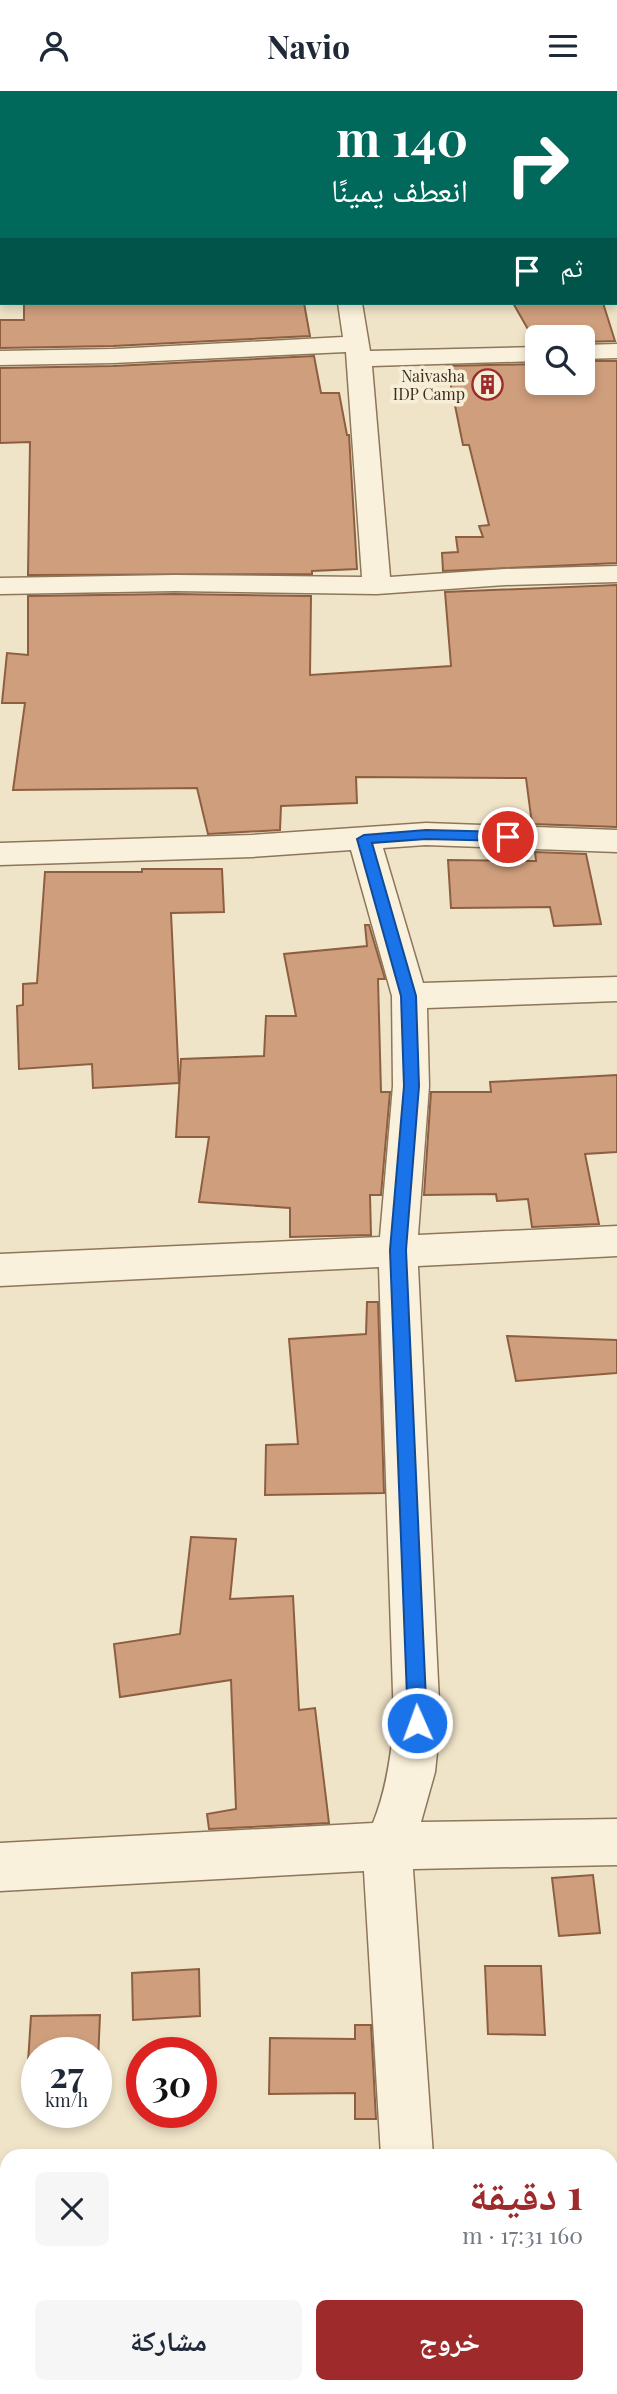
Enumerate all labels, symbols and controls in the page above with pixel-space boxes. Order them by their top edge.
text: Navio [267,24,350,67]
icon: person [35,27,73,65]
icon: menu [544,27,582,65]
text: 140 m [336,104,468,169]
icon: right [492,119,583,210]
text: انعطف يمينًا [331,167,468,210]
text: ثم [560,249,583,284]
icon: arrive [508,252,546,290]
map controls [525,325,595,395]
button: search [525,325,595,395]
place label: Naivasha IDP Camp [393,365,465,404]
building icon: Naivasha IDP Camp [471,367,505,401]
pin [478,807,538,867]
icon: arrive [489,818,527,856]
position arrow [380,1686,454,1760]
speed limit sign: 30 [126,2037,217,2128]
text: 27 [49,2050,84,2097]
text: km/h [45,2088,88,2112]
text: 1 دقيقة [469,2165,583,2221]
button: close [35,2172,109,2246]
text: 160 m · 17:31 [462,2219,583,2250]
button: مشاركة [35,2300,302,2380]
button: خروج [316,2300,583,2380]

